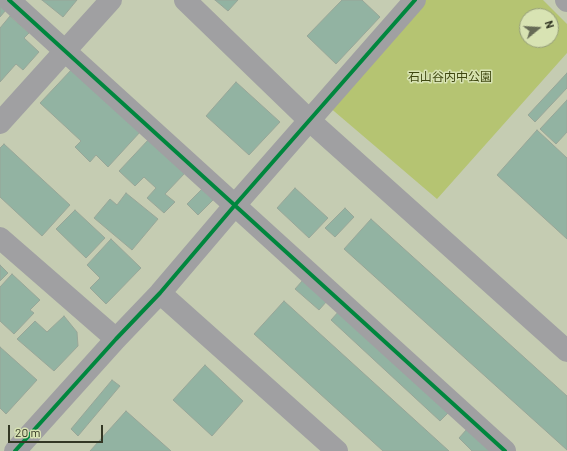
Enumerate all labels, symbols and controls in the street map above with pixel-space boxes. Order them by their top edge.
north arrow [519,8,559,48]
text: N [543,19,557,30]
park label: 石山谷内中公園 [408,70,492,84]
scale bar [10,417,105,443]
text: 20 m [15,425,41,439]

